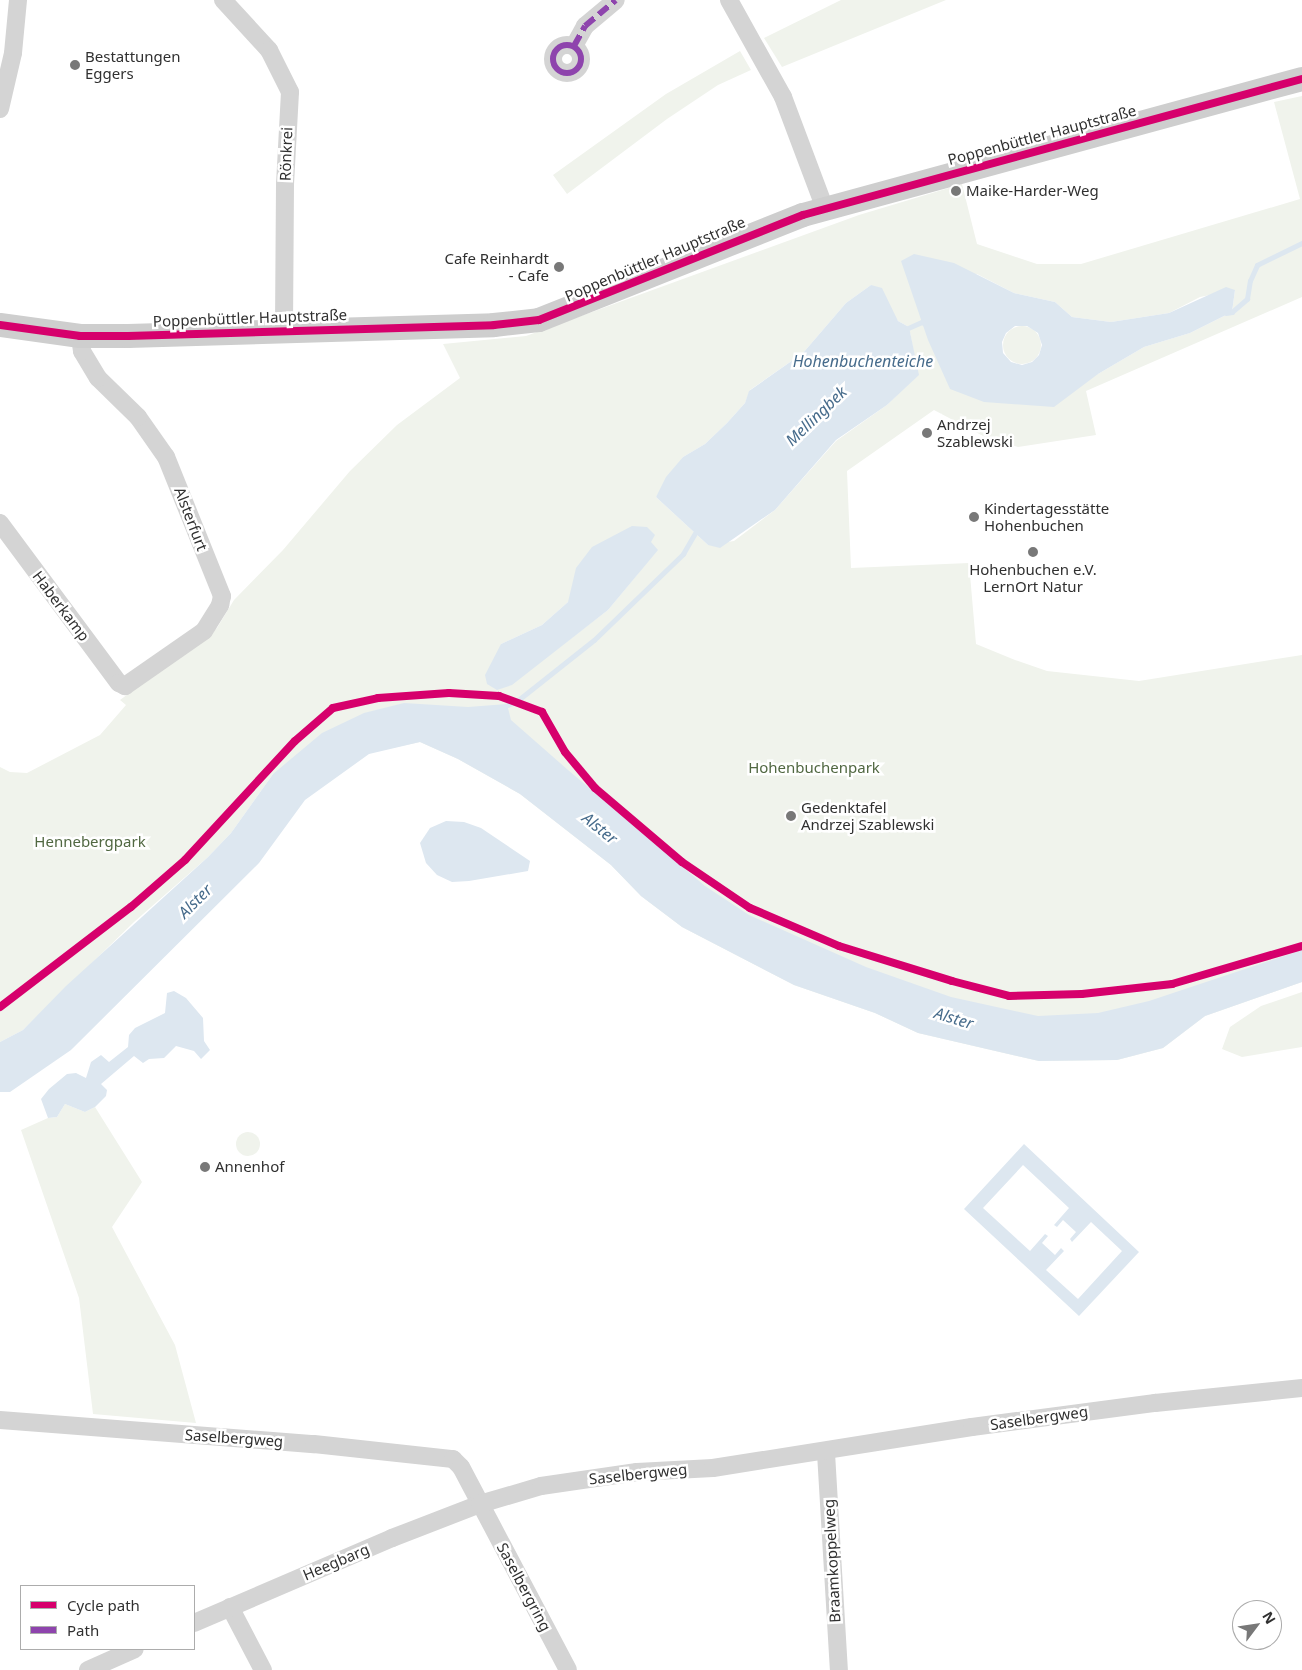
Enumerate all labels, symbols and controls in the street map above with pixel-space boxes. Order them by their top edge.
place label: Bestattungen Eggers [85,47,181,82]
marker: Bestattungen Eggers [69,59,81,71]
street label: Poppenbüttler Hauptstraße [946,101,1138,169]
street label: Rönkrei [276,127,296,181]
place label: Maike-Harder-Weg [966,182,1099,200]
marker: Maike-Harder-Weg [950,185,962,197]
street label: Poppenbüttler Hauptstraße [562,213,748,305]
place label: Cafe Reinhardt - Cafe [444,249,549,284]
marker: Cafe Reinhardt - Cafe [553,261,565,273]
street label: Poppenbüttler Hauptstraße [153,306,347,330]
water label: Hohenbuchenteiche [793,351,933,371]
water label: Mellingbek [781,382,851,450]
place label: Andrzej Szablewski [937,415,1013,450]
marker: Andrzej Szablewski [921,427,933,439]
street label: Alsterfurt [171,485,211,553]
place label: Kindertagesstätte Hohenbuchen [984,499,1109,534]
marker: Kindertagesstätte Hohenbuchen [968,511,980,523]
marker: Hohenbuchen e.V. LernOrt Natur [1027,546,1039,558]
place label: Hohenbuchen e.V. LernOrt Natur [969,560,1097,595]
street label: Haberkamp [29,567,93,645]
park label: Hohenbuchenpark [748,759,880,777]
place label: Gedenktafel Andrzej Szablewski [801,798,934,833]
water label: Alster [579,808,621,848]
marker: Gedenktafel Andrzej Szablewski [785,810,797,822]
park label: Hennebergpark [34,833,146,851]
water label: Alster [174,880,216,922]
water label: Alster [932,1003,976,1033]
place label: Annenhof [215,1158,284,1176]
marker: Annenhof [199,1161,211,1173]
street label: Saselbergweg [989,1402,1089,1434]
street label: Saselbergweg [184,1426,284,1450]
street label: Saselbergweg [588,1460,688,1488]
street label: Braamkoppelweg [820,1499,844,1623]
street label: Heegbarg [300,1540,372,1584]
street label: Saselbergring [493,1540,555,1634]
legend [20,1585,195,1650]
text: Cycle path [67,1595,140,1615]
north arrow [1232,1600,1282,1650]
text: N [1258,1608,1281,1627]
text: Path [67,1620,99,1640]

